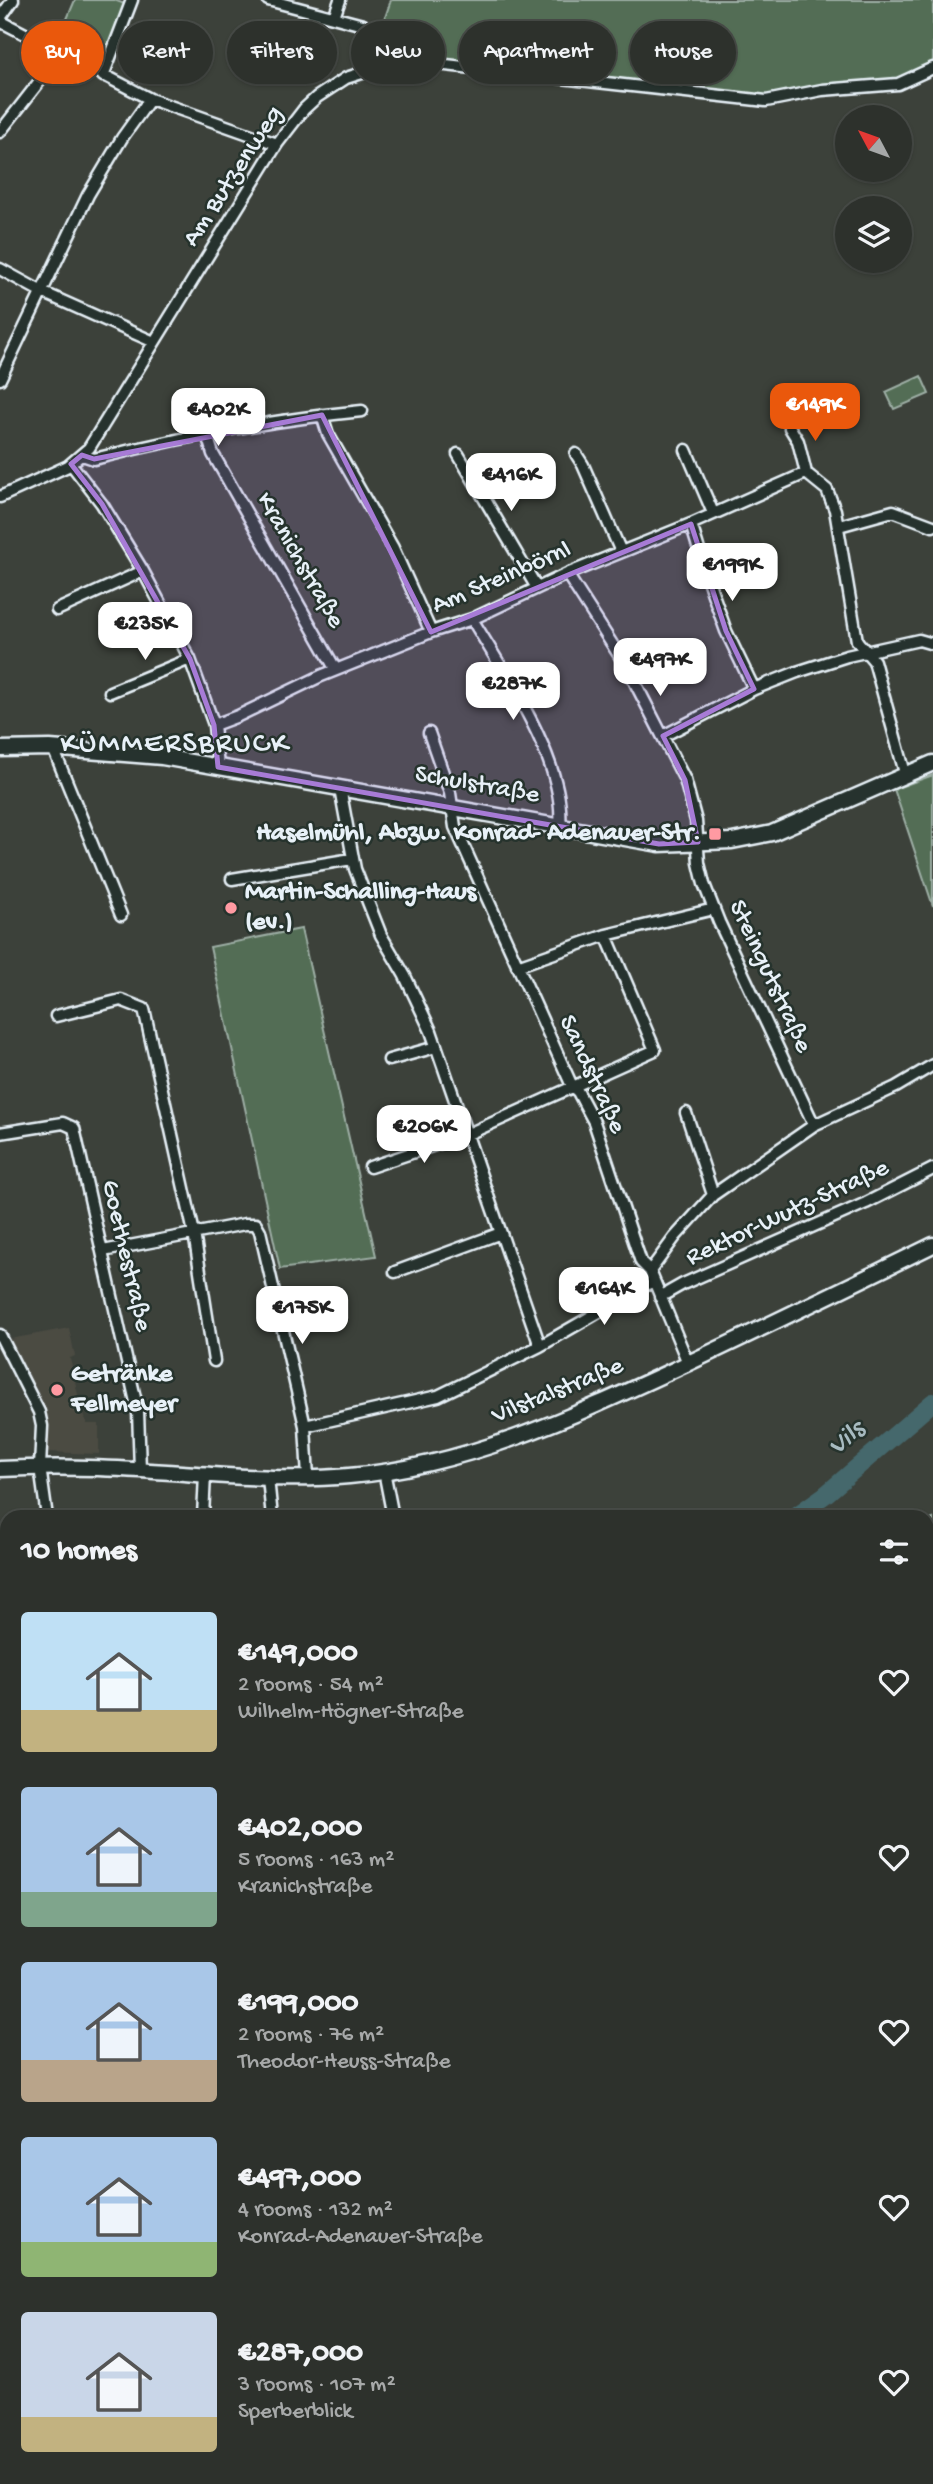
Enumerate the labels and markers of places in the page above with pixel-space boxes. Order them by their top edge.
pin: €149K [766,384,864,443]
pin: €402K [169,388,267,448]
pin: €416K [462,454,560,513]
pin: €199K [683,544,781,603]
pin: €235K [96,602,194,662]
pin: €497K [611,638,709,698]
pin: €287K [464,662,562,722]
place label: Haselmühl, Abzw. Konrad- Adenauer-Str. [256,819,701,850]
marker: Haselmühl, Abzw. Konrad- Adenauer-Str. [707,826,723,842]
place label: Martin-Schalling-Haus (ev.) [245,878,478,939]
marker: Martin-Schalling-Haus (ev.) [223,900,239,916]
pin: €206K [375,1106,473,1165]
pin: €164K [555,1268,653,1327]
pin: €175K [253,1286,351,1346]
place label: Getränke Fellmeyer [70,1360,179,1421]
marker: Getränke Fellmeyer [49,1382,65,1398]

